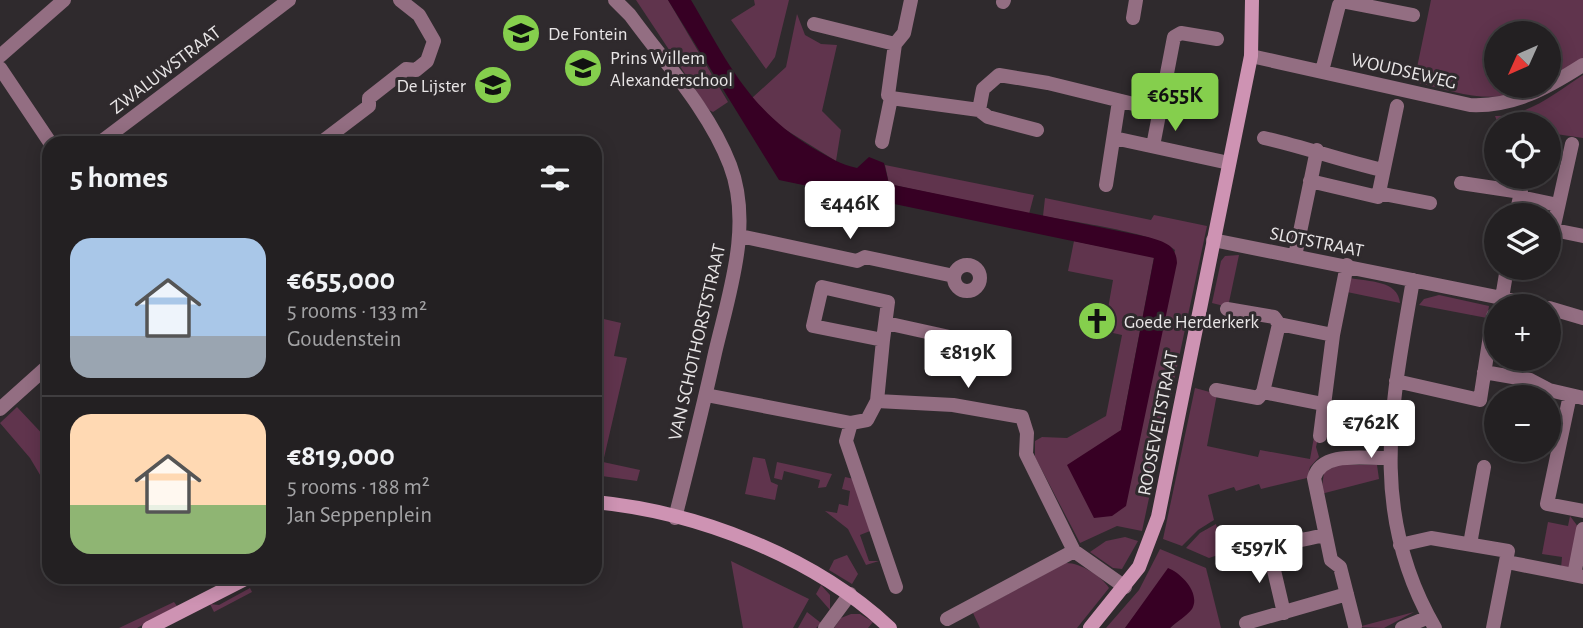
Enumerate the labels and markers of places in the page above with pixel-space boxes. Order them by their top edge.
school or university icon: De Fontein [500,12,542,54]
place label: De Fontein [548,25,628,44]
school or university icon: Prins Willem Alexanderschool [562,47,604,89]
place label: Prins Willem Alexanderschool [610,49,733,90]
school or university icon: De Lijster [472,64,514,106]
pin: €655K [1126,74,1224,133]
place label: De Lijster [397,77,466,96]
pin: €446K [801,182,899,241]
church icon: Goede Herderkerk [1076,300,1118,342]
place label: Goede Herderkerk [1124,313,1259,332]
pin: €819K [919,330,1017,390]
pin: €762K [1322,400,1420,460]
pin: €597K [1210,526,1308,585]

